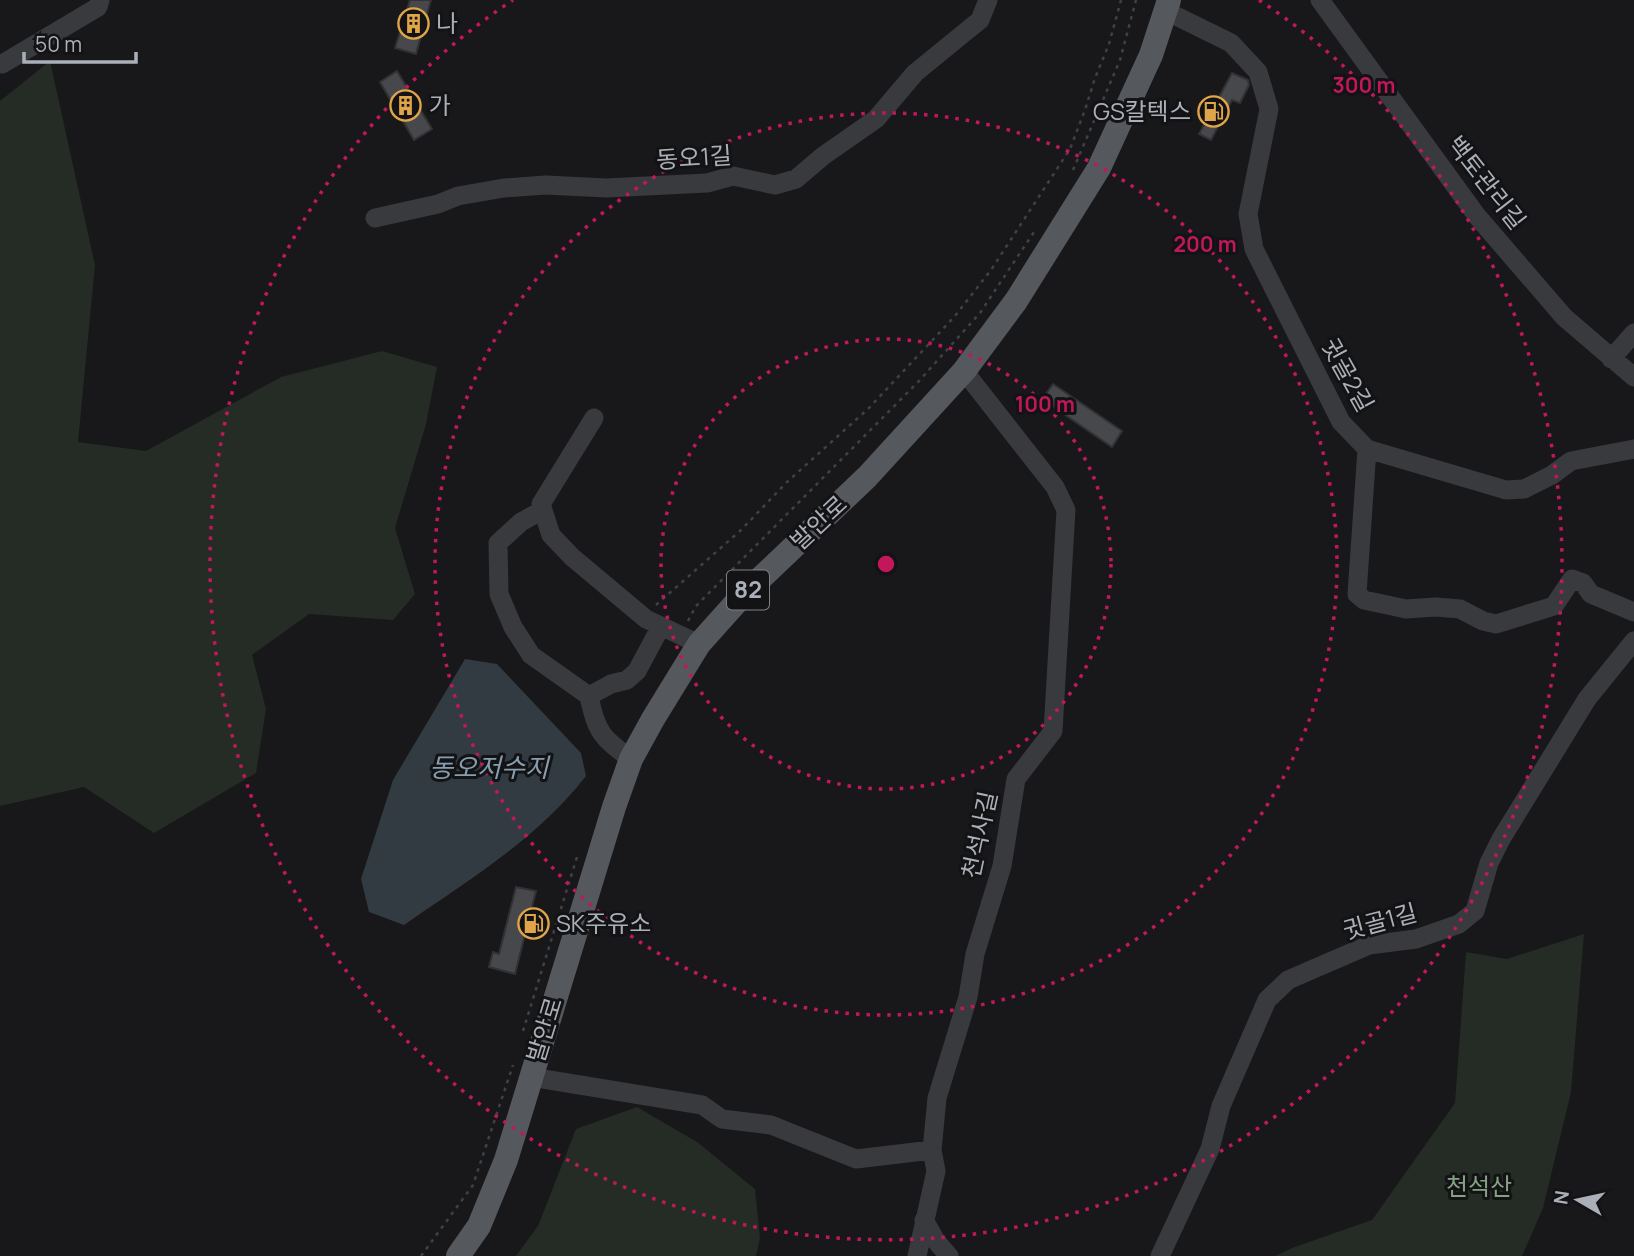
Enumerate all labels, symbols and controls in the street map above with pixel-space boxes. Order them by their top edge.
place label: 나 [436,6,458,39]
building icon: 나 [396,7,430,41]
scale bar [24,21,136,65]
text: 50 m [35,30,82,58]
text: 300 m [1333,71,1395,99]
place label: 가 [429,88,451,121]
building icon: 가 [389,89,423,123]
place label: GS칼텍스 [1093,94,1191,127]
fuel station icon: GS칼텍스 [1197,95,1231,129]
street label: 백토관리길 [1440,128,1534,236]
street label: 동오1길 [655,137,733,176]
text: 200 m [1173,230,1237,258]
street label: 귓골2길 [1315,331,1382,417]
text: 100 m [1015,390,1075,418]
street label: 발안로 [782,487,853,557]
centre of rings [874,552,898,576]
road number: 82 [727,570,769,610]
water label: 동오저수지 [429,749,551,785]
street label: 천석사길 [953,788,1004,881]
street label: 귓골1길 [1339,895,1420,946]
place label: SK주유소 [556,906,651,939]
fuel station icon: SK주유소 [516,907,550,941]
street label: 발안로 [518,993,569,1066]
north arrow [1543,1165,1613,1235]
park label: 천석산 [1446,1169,1512,1202]
text: N [1547,1189,1575,1206]

